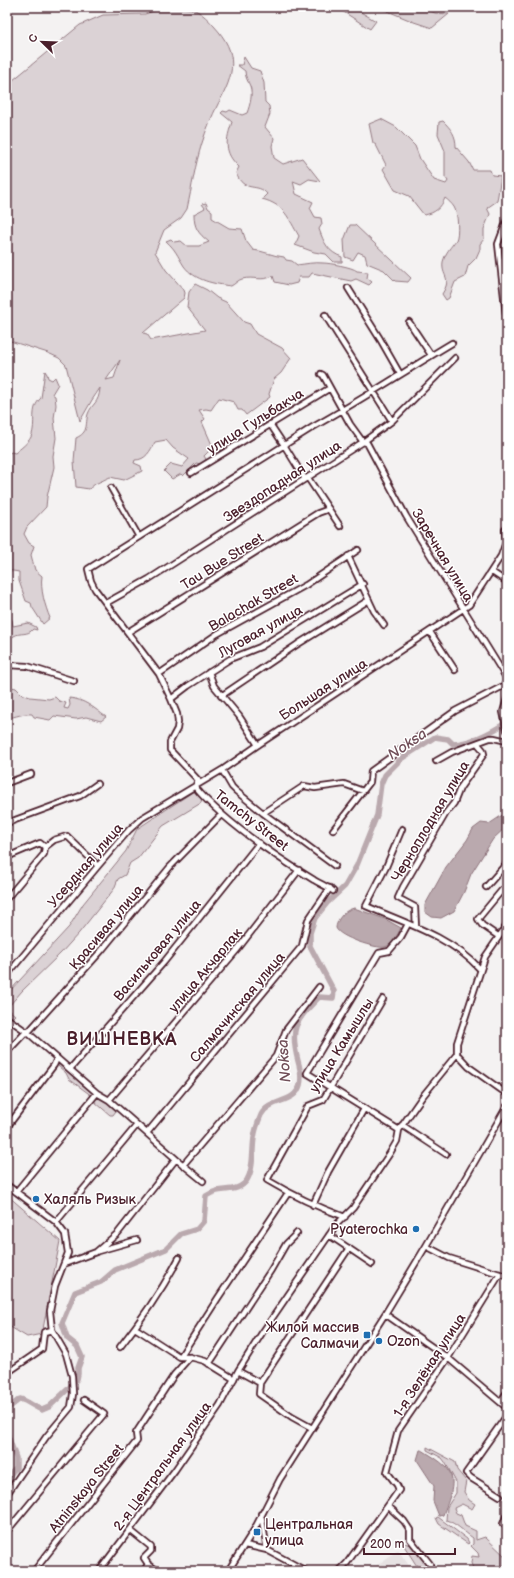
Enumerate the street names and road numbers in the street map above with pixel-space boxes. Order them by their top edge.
street label: улица Гульбакча [204,385,307,458]
street label: Звездопадная улица [220,437,345,526]
street label: Заречная улица [408,505,477,606]
street label: Tau Bue Street [178,529,267,594]
street label: Balachak Street [206,570,302,635]
street label: Луговая улица [214,601,306,662]
street label: Большая улица [276,654,371,724]
street label: Черноплодная улица [388,757,474,885]
street label: Tamchy Street [211,786,293,855]
street label: Усердная улица [44,819,127,911]
street label: Красивая улица [66,881,147,973]
street label: Васильковая улица [110,896,205,1004]
street label: улица Акчарлак [165,924,246,1016]
street label: Салмачинская улица [186,948,289,1066]
street label: улица Камышлы [306,995,377,1096]
street label: 1-я Зелёная улица [390,1310,470,1420]
street label: 2-я Центральная улица [110,1398,215,1534]
street label: Atninskaya Street [45,1440,128,1536]

